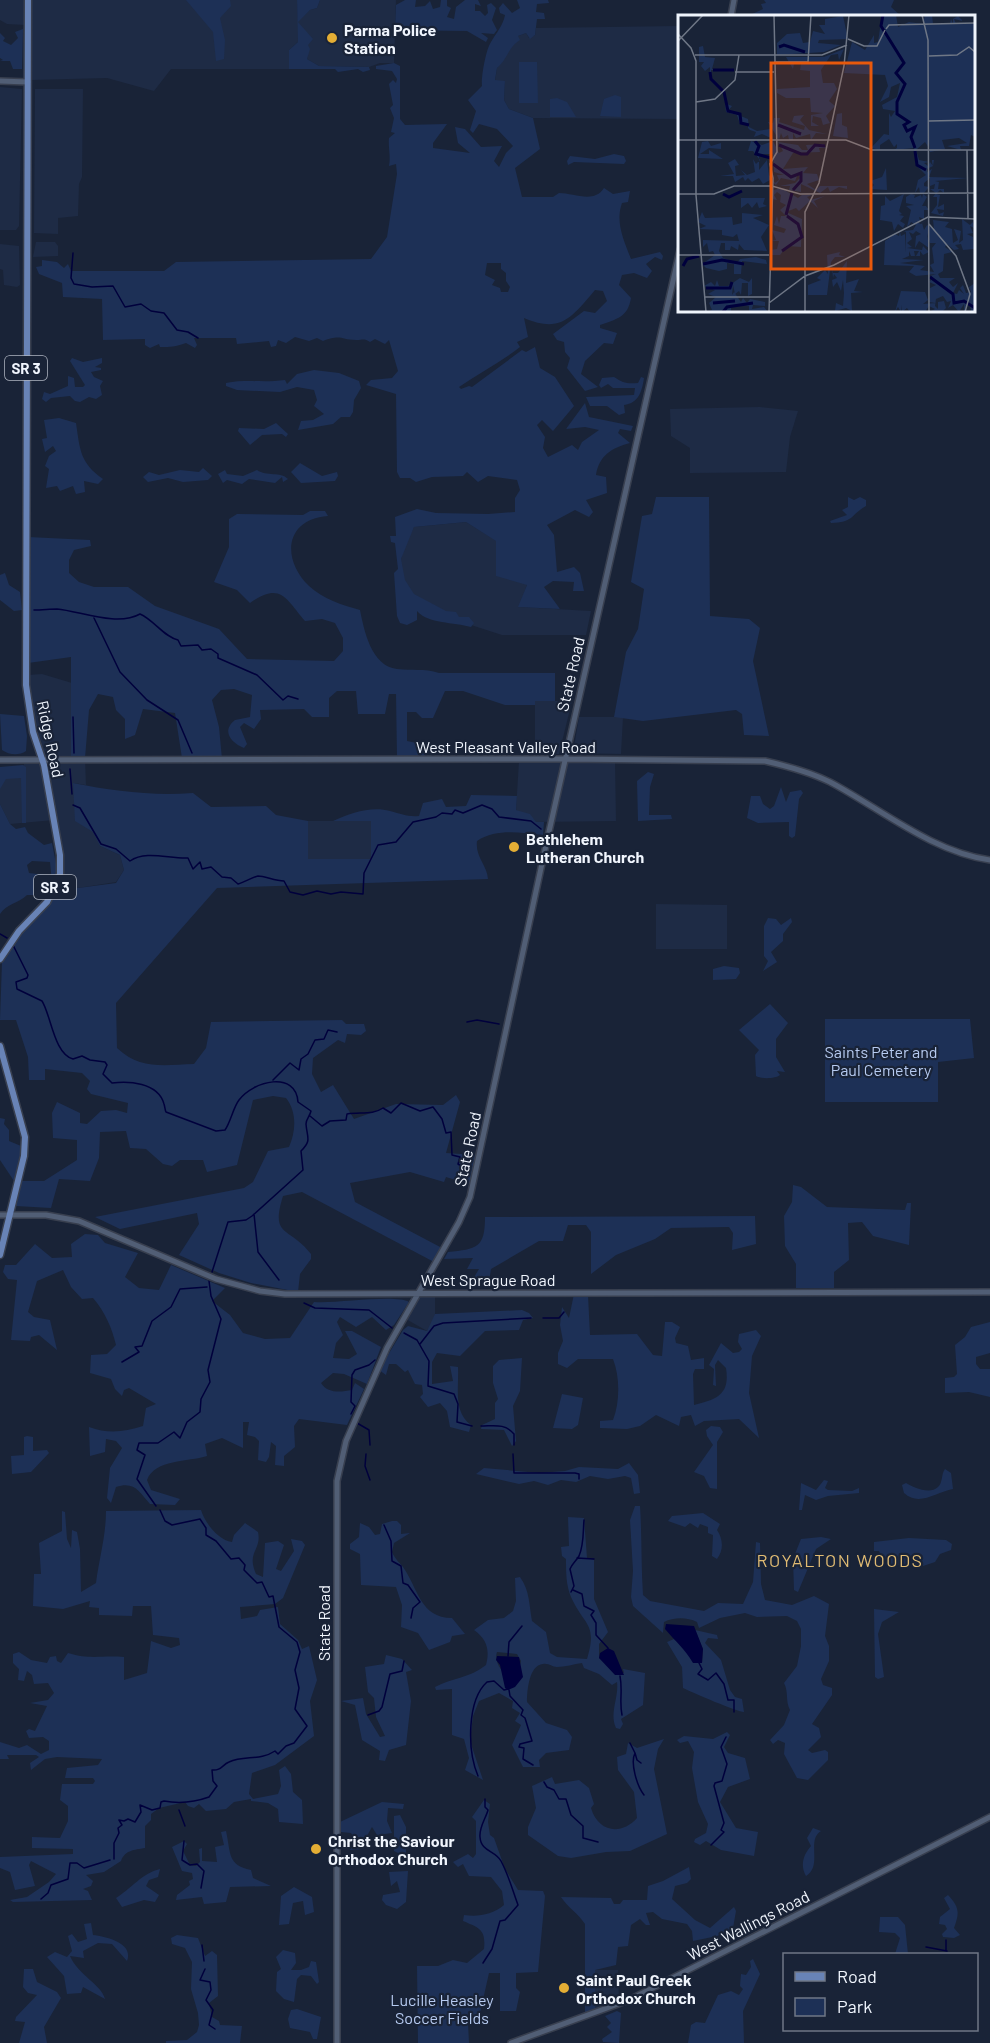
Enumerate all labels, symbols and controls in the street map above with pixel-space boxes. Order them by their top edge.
inset map [678,15,975,312]
place label: Parma Police Station [344,20,437,57]
marker: Parma Police Station [325,31,339,45]
road number: SR 3 [5,356,47,380]
street label: State Road [552,635,588,713]
street label: Ridge Road [34,699,68,779]
street label: West Pleasant Valley Road [416,737,596,756]
place label: Bethlehem Lutheran Church [526,829,644,866]
marker: Bethlehem Lutheran Church [507,840,521,854]
road number: SR 3 [34,875,76,899]
park label: Saints Peter and Paul Cemetery [824,1042,938,1079]
street label: State Road [450,1110,484,1188]
street label: West Sprague Road [421,1270,555,1289]
district label: ROYALTON WOODS [756,1549,924,1571]
street label: State Road [314,1585,333,1661]
place label: Christ the Saviour Orthodox Church [328,1831,455,1868]
marker: Christ the Saviour Orthodox Church [309,1842,323,1856]
street label: West Wallings Road [684,1886,812,1964]
legend [783,1953,978,2031]
text: Road [837,1965,877,1987]
place label: Saint Paul Greek Orthodox Church [576,1970,696,2007]
marker: Saint Paul Greek Orthodox Church [557,1981,571,1995]
park label: Lucille Heasley Soccer Fields [390,1990,494,2027]
text: Park [837,1995,872,2017]

